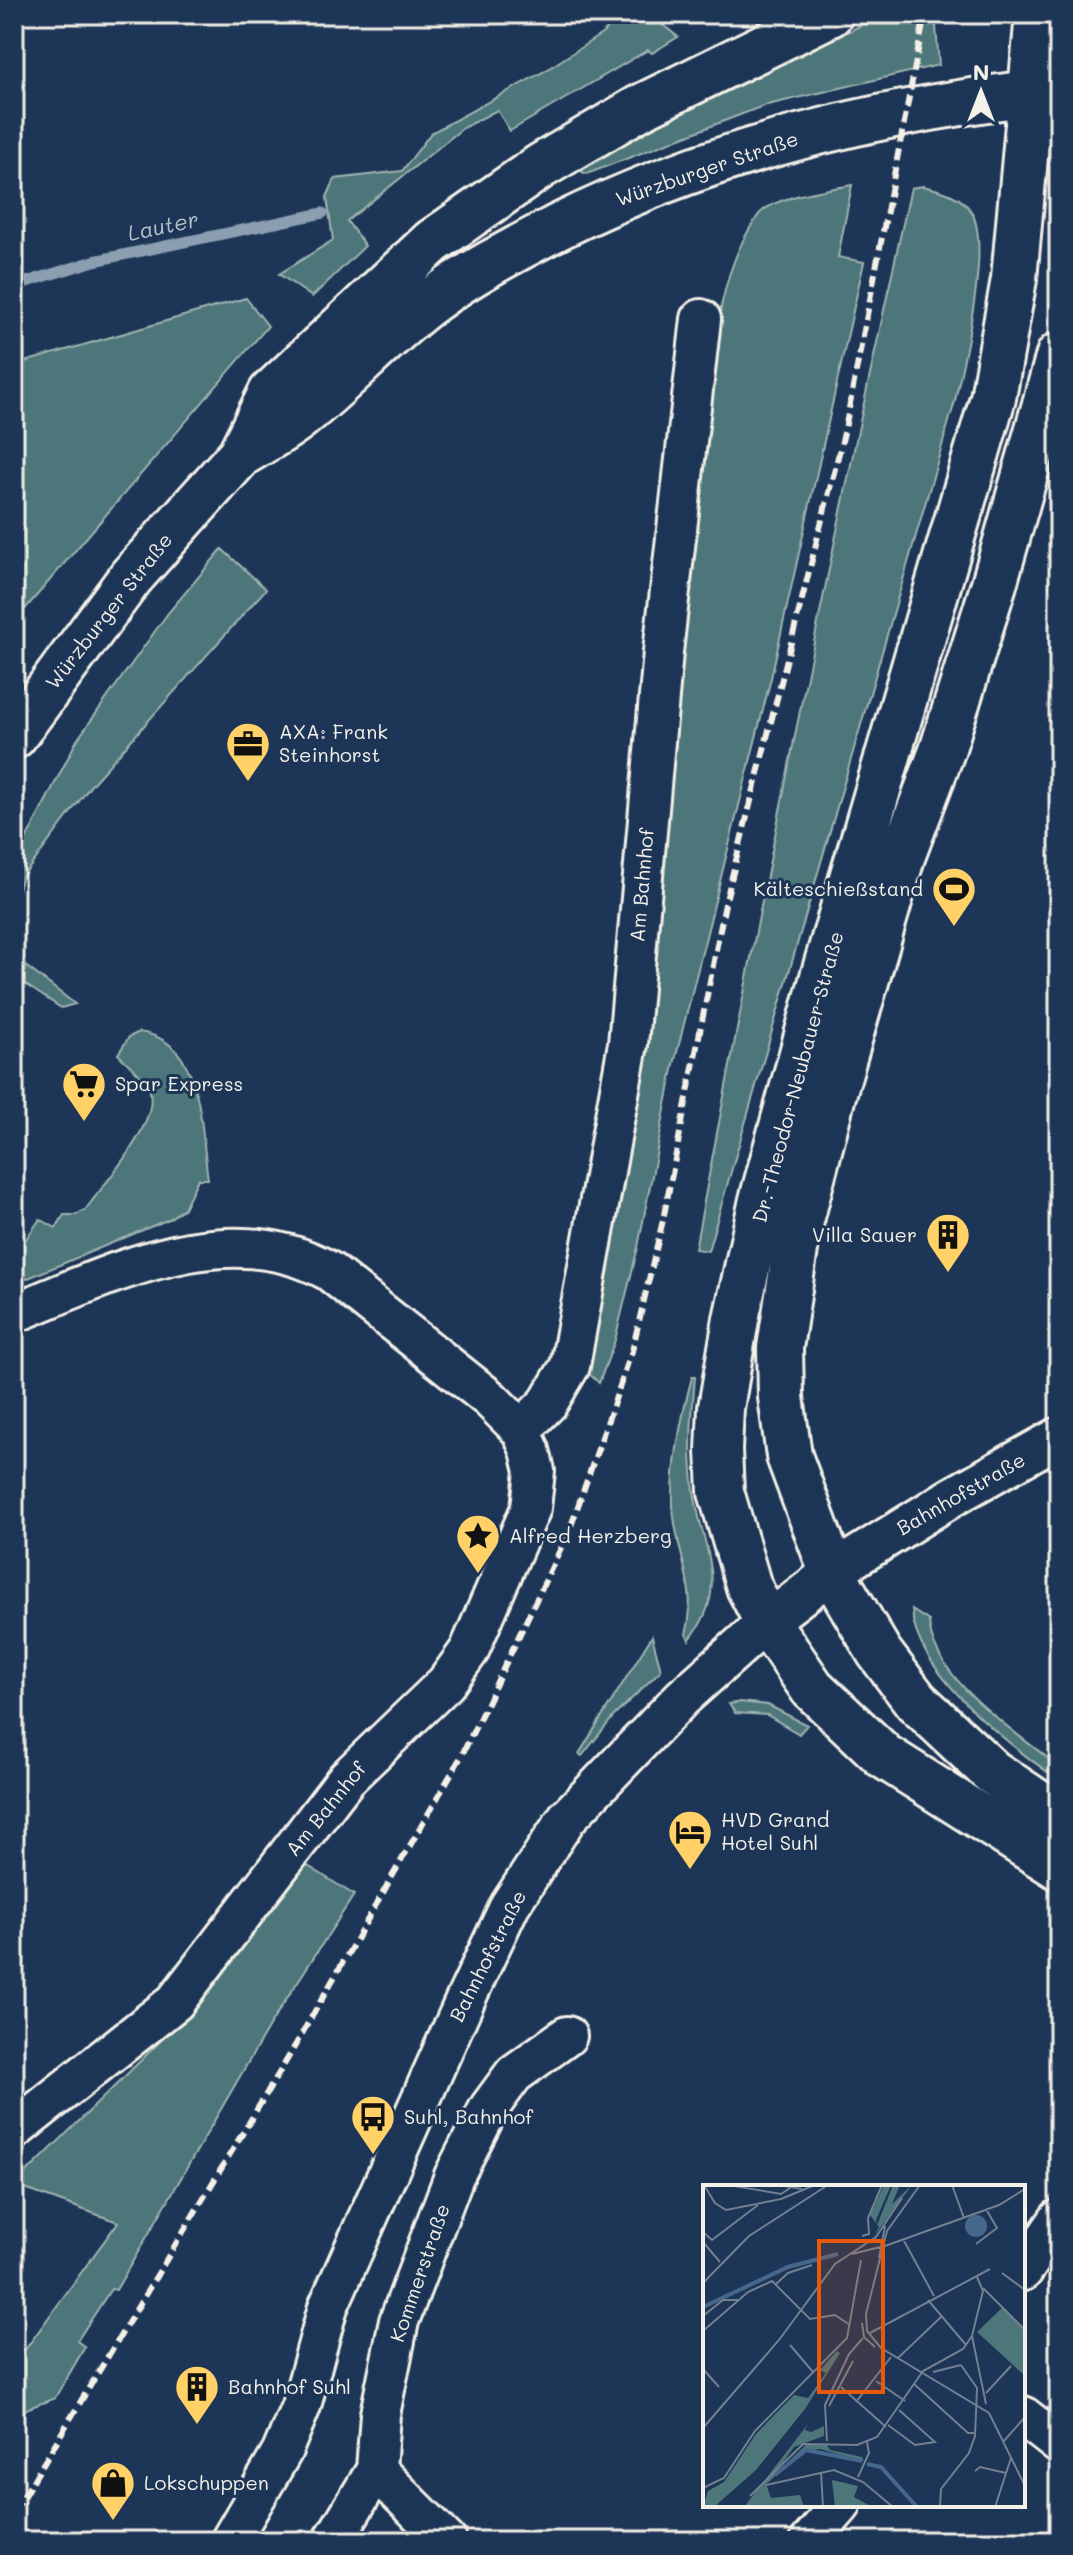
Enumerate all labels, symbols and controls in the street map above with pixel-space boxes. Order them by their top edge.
north arrow [941,52,1021,132]
text: N [973,57,989,86]
street label: Würzburger Straße [612,125,801,212]
water label: Lauter [125,204,201,247]
street label: Würzburger Straße [39,527,177,694]
place label: AXA: Frank Steinhorst [279,718,388,767]
office icon: AXA: Frank Steinhorst [224,720,272,783]
street label: Am Bahnhof [623,826,659,943]
sports icon: Kälteschießstand [930,865,978,928]
place label: Kälteschießstand [754,875,923,901]
street label: Dr.-Theodor-Neubauer-Straße [746,928,848,1225]
supermarket icon: Spar Express [60,1060,108,1123]
place label: Spar Express [115,1070,243,1096]
building icon: Villa Sauer [924,1211,972,1274]
place label: Villa Sauer [812,1221,917,1247]
street label: Bahnhofstraße [892,1446,1029,1540]
place icon: Alfred Herzberg [454,1512,502,1575]
place label: Alfred Herzberg [509,1522,672,1548]
street label: Am Bahnhof [279,1755,372,1861]
place label: HVD Grand Hotel Suhl [721,1806,829,1855]
hotel icon: HVD Grand Hotel Suhl [666,1808,714,1871]
street label: Bahnhofstraße [443,1885,531,2026]
bus stop icon: Suhl, Bahnhof [349,2093,397,2156]
place label: Suhl, Bahnhof [404,2103,534,2129]
inset map [703,2185,1025,2507]
street label: Kommerstraße [383,2200,455,2345]
building icon: Bahnhof Suhl [173,2363,221,2426]
place label: Bahnhof Suhl [228,2373,351,2399]
shop icon: Lokschuppen [89,2459,137,2522]
place label: Lokschuppen [144,2469,269,2495]

